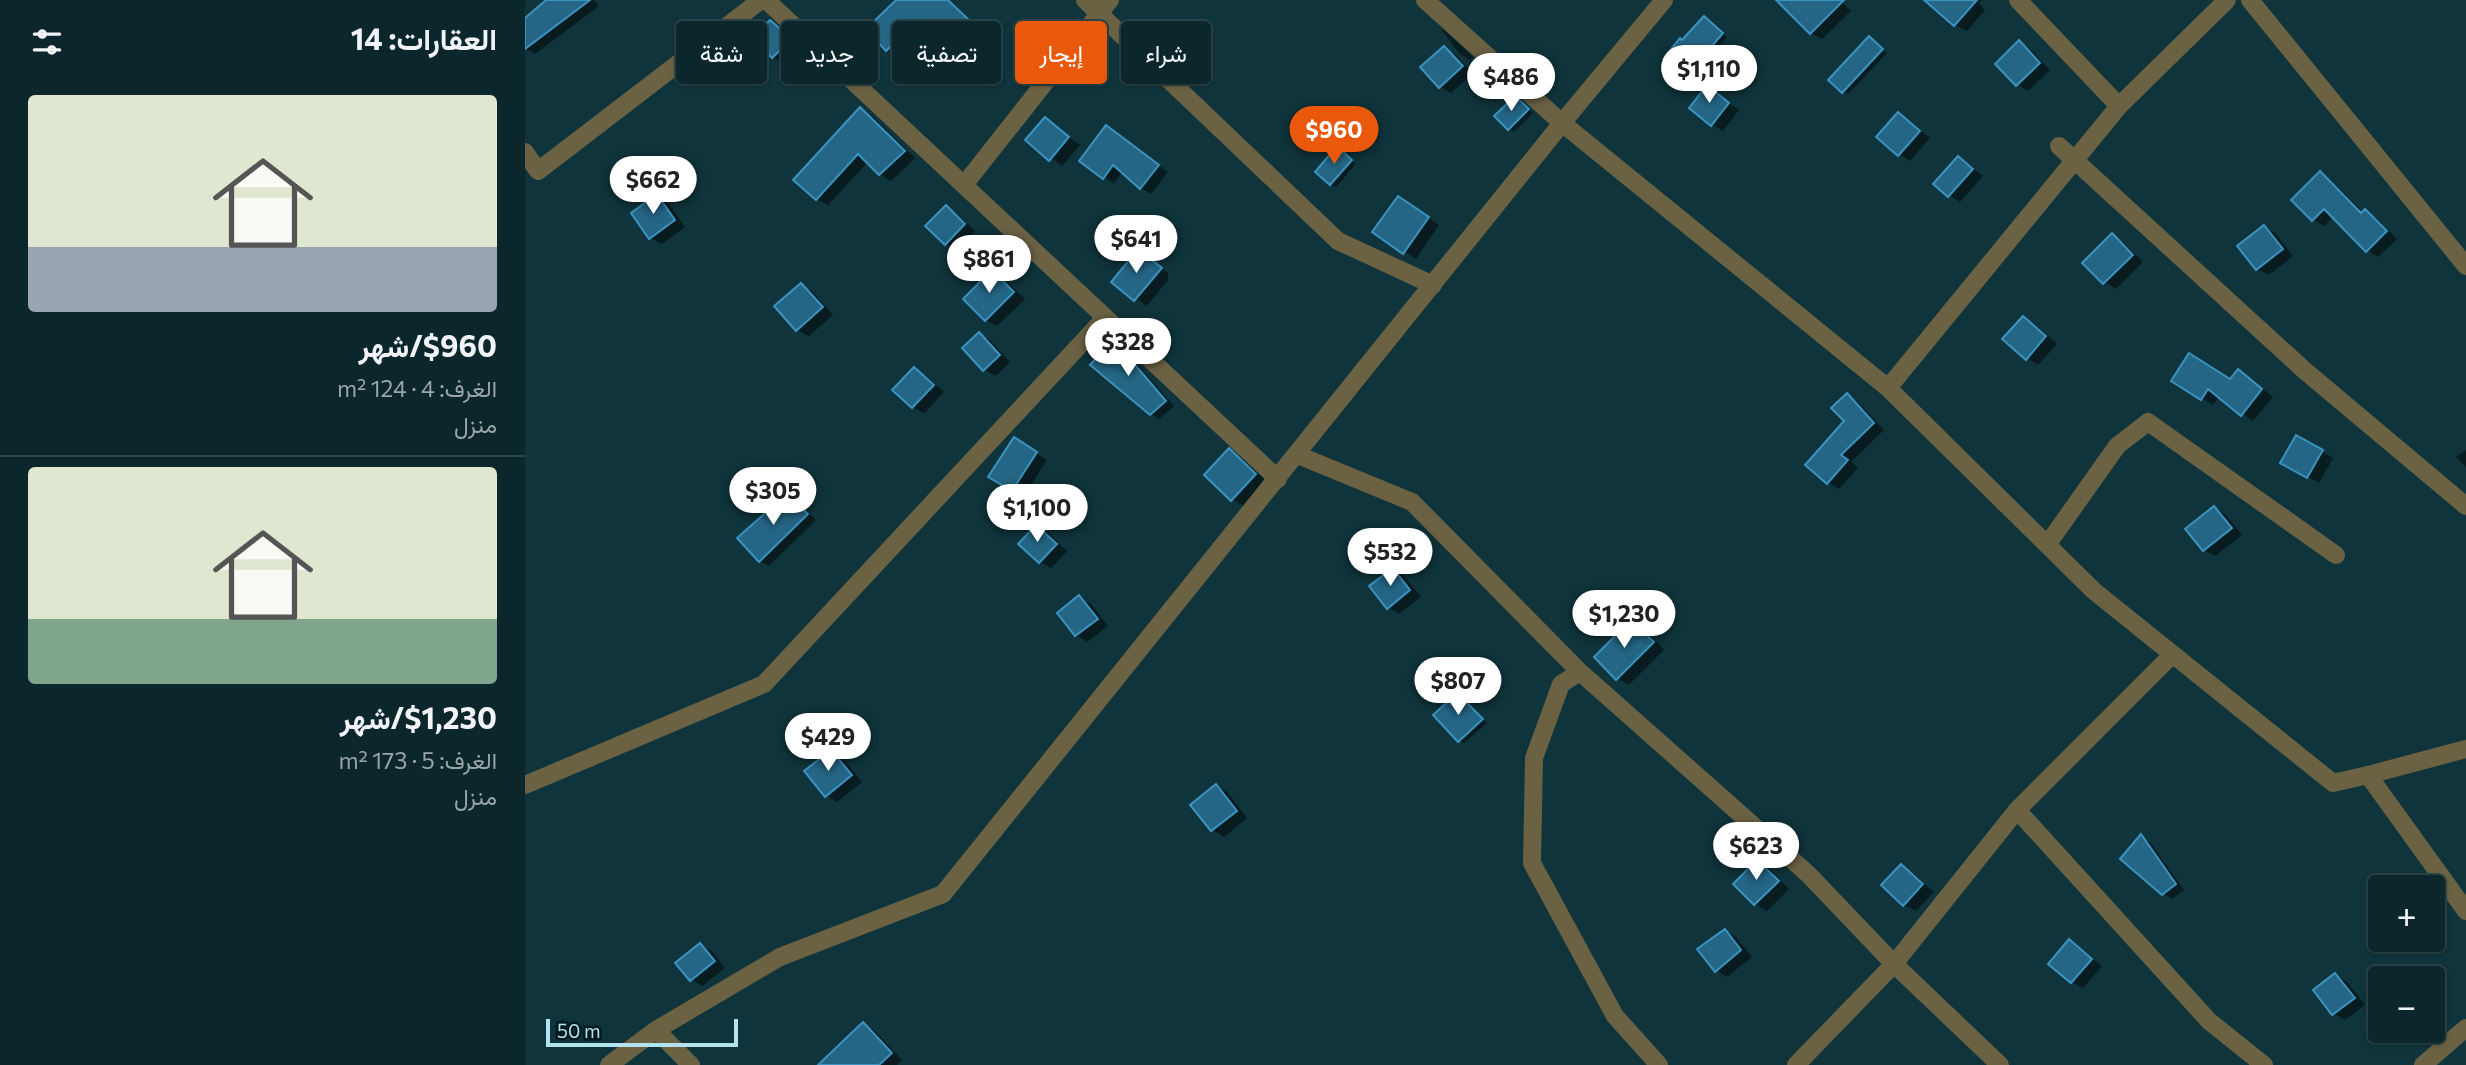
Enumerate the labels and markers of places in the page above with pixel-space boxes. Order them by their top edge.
pin: $1,110 [1652,46,1766,105]
pin: $486 [1470,54,1552,113]
pin: $960 [1293,106,1375,166]
pin: $662 [612,156,694,216]
pin: $641 [1095,216,1177,275]
pin: $861 [948,236,1030,295]
pin: $328 [1087,318,1169,378]
pin: $305 [732,468,814,527]
pin: $1,100 [980,484,1094,544]
pin: $532 [1349,528,1431,588]
pin: $1,230 [1567,590,1681,650]
pin: $807 [1417,658,1499,717]
pin: $429 [787,714,869,773]
pin: $623 [1715,822,1797,882]

